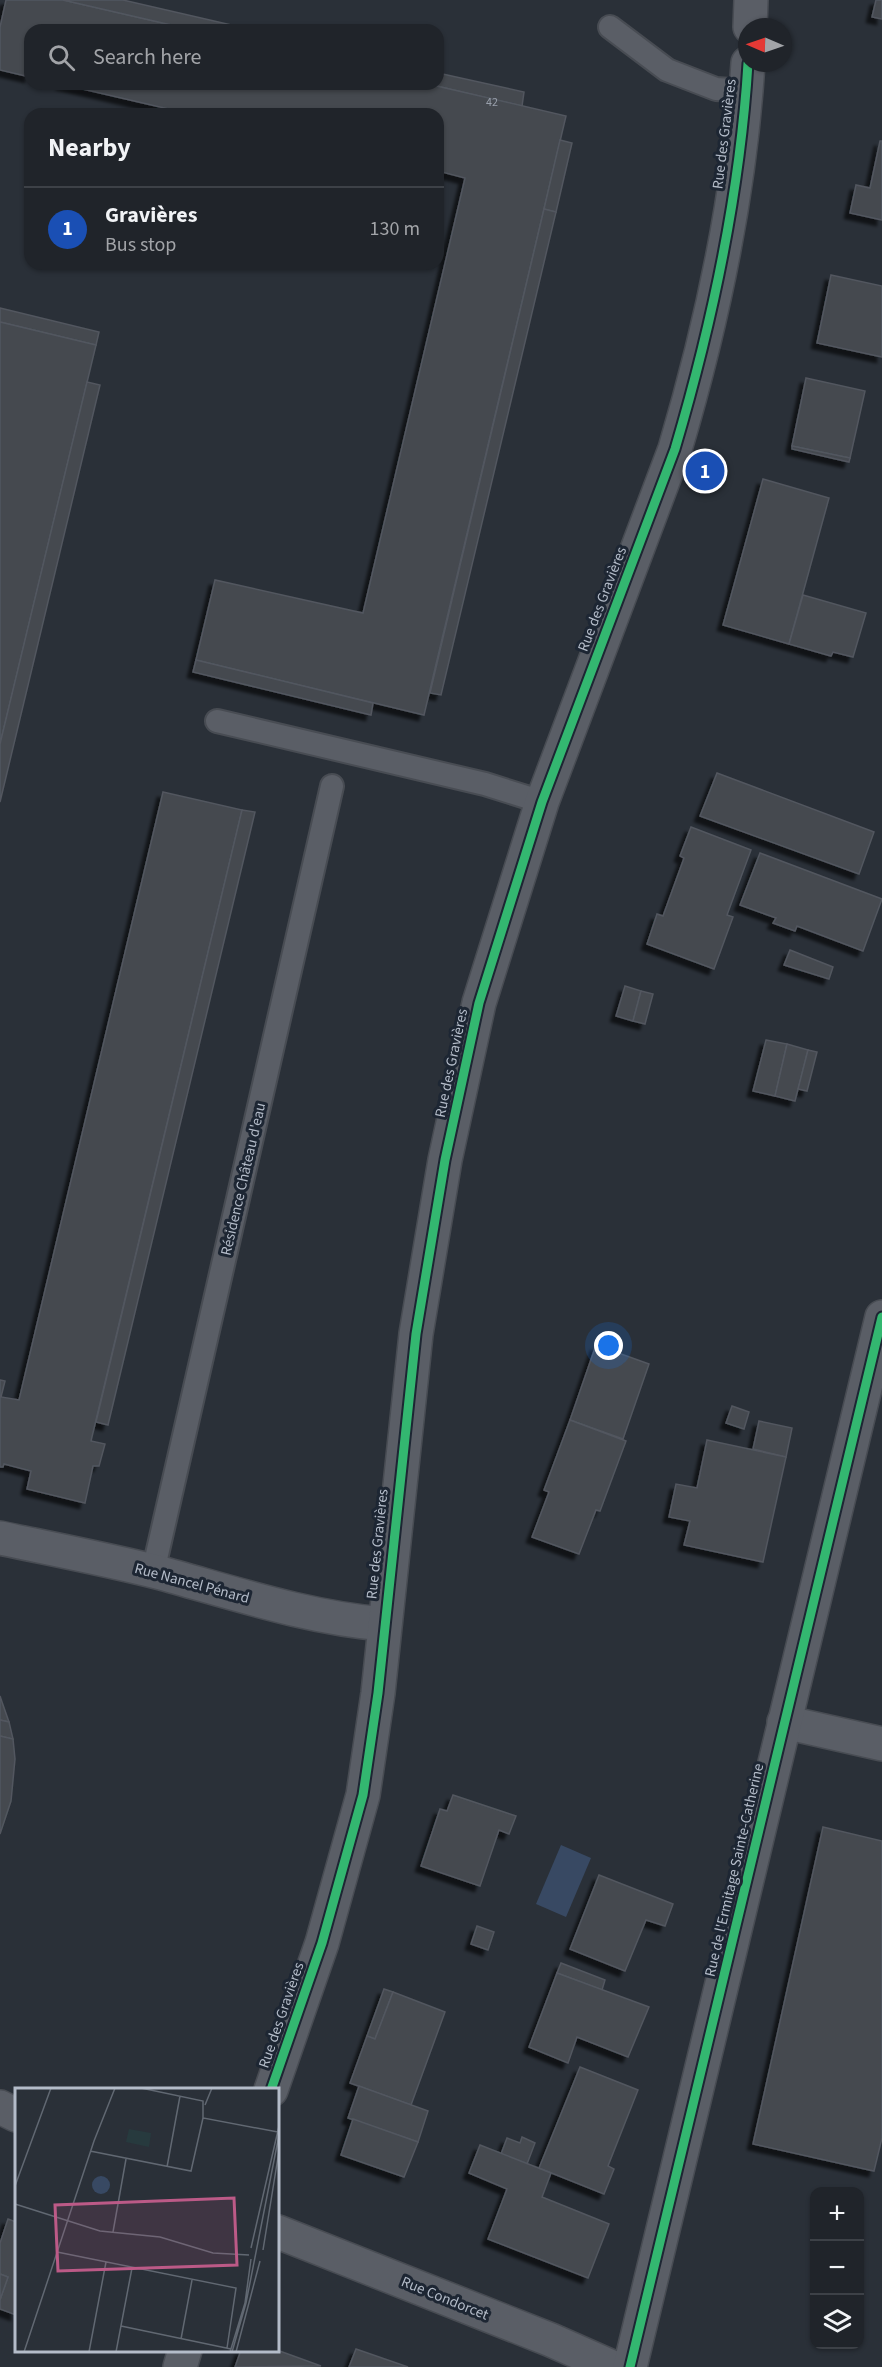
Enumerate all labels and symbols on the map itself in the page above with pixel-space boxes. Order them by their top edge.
north arrow [738,18,792,72]
street label: Rue des Gravières [707,78,742,190]
house number: 42 [486,94,498,111]
pin: 1 [686,448,724,494]
street label: Rue des Gravières [573,544,632,655]
street label: Rue des Gravières [430,1007,473,1119]
street label: Résidence Château d'eau [216,1101,271,1258]
your location [594,1331,623,1360]
street label: Rue des Gravières [361,1488,394,1600]
street label: Rue Nancel Pénard [132,1558,252,1609]
street label: Rue de l'Ermitage Sainte-Catherine [700,1761,769,1979]
street label: Rue des Gravières [254,1959,309,2071]
inset map [15,2088,279,2352]
street label: Rue Condorcet [398,2271,492,2326]

